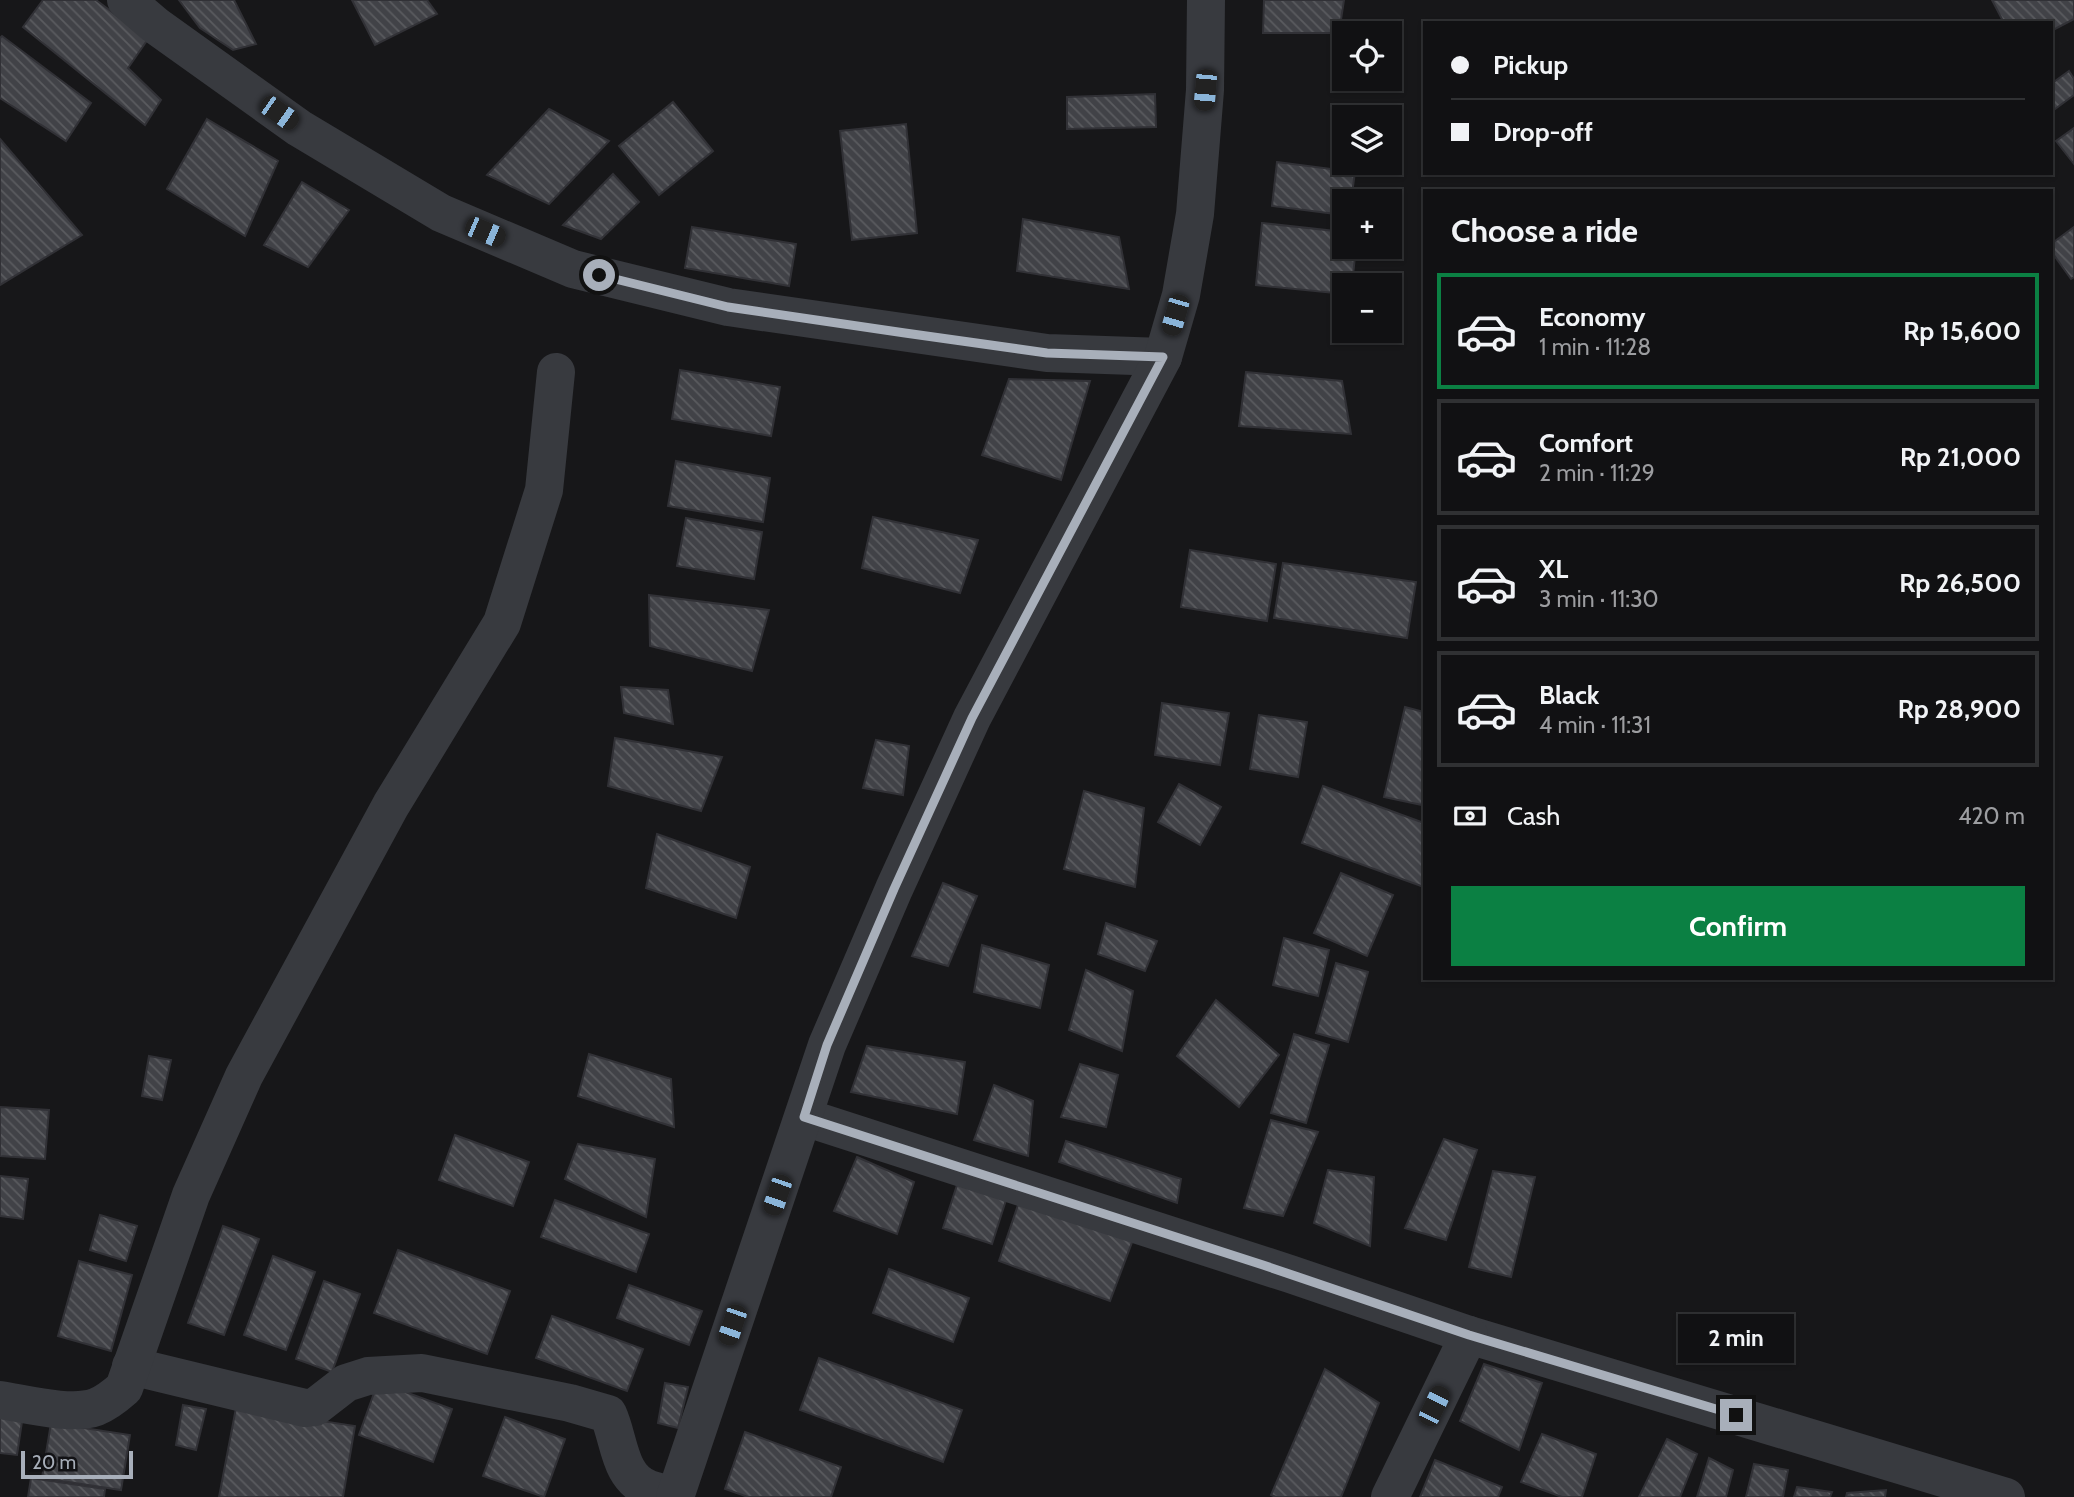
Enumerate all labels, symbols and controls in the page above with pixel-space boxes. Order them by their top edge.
map controls [1332,21,1402,343]
button: locate [1332,21,1402,91]
text: Pickup [1493,49,1568,81]
car [1193,68,1218,112]
car [256,92,303,134]
button: layers [1332,105,1402,175]
text: Drop-off [1493,116,1593,148]
button: + [1332,189,1402,259]
text: Choose a ride [1451,211,1638,250]
car [462,214,509,250]
route start [583,259,615,291]
button: − [1332,273,1402,343]
car [1160,292,1191,338]
icon: car [1455,300,1518,363]
text: Economy [1539,301,1645,333]
text: Rp 15,600 [1903,315,2021,347]
text: 1 min · 11:28 [1539,333,1651,361]
icon: car [1455,426,1518,489]
text: Comfort [1539,427,1633,459]
text: Rp 21,000 [1900,441,2021,473]
text: 2 min · 11:29 [1539,459,1655,487]
icon: car [1455,552,1518,615]
text: XL [1539,553,1568,585]
text: Rp 26,500 [1899,567,2021,599]
text: 3 min · 11:30 [1539,585,1659,613]
icon: car [1455,678,1518,741]
text: Black [1539,679,1599,711]
text: Rp 28,900 [1898,693,2021,725]
text: 4 min · 11:31 [1539,711,1651,739]
icon: cash [1451,797,1489,835]
text: Cash [1507,800,1560,832]
text: 420 m [1958,802,2025,830]
button: Confirm [1451,886,2025,966]
car [761,1172,794,1218]
car [716,1302,749,1348]
callout: 2 min [1678,1314,1794,1362]
text: 2 min [1708,1324,1764,1352]
car [1416,1383,1453,1429]
route end [1720,1399,1752,1431]
scale bar [21,1448,133,1480]
text: 20 m [32,1451,76,1474]

